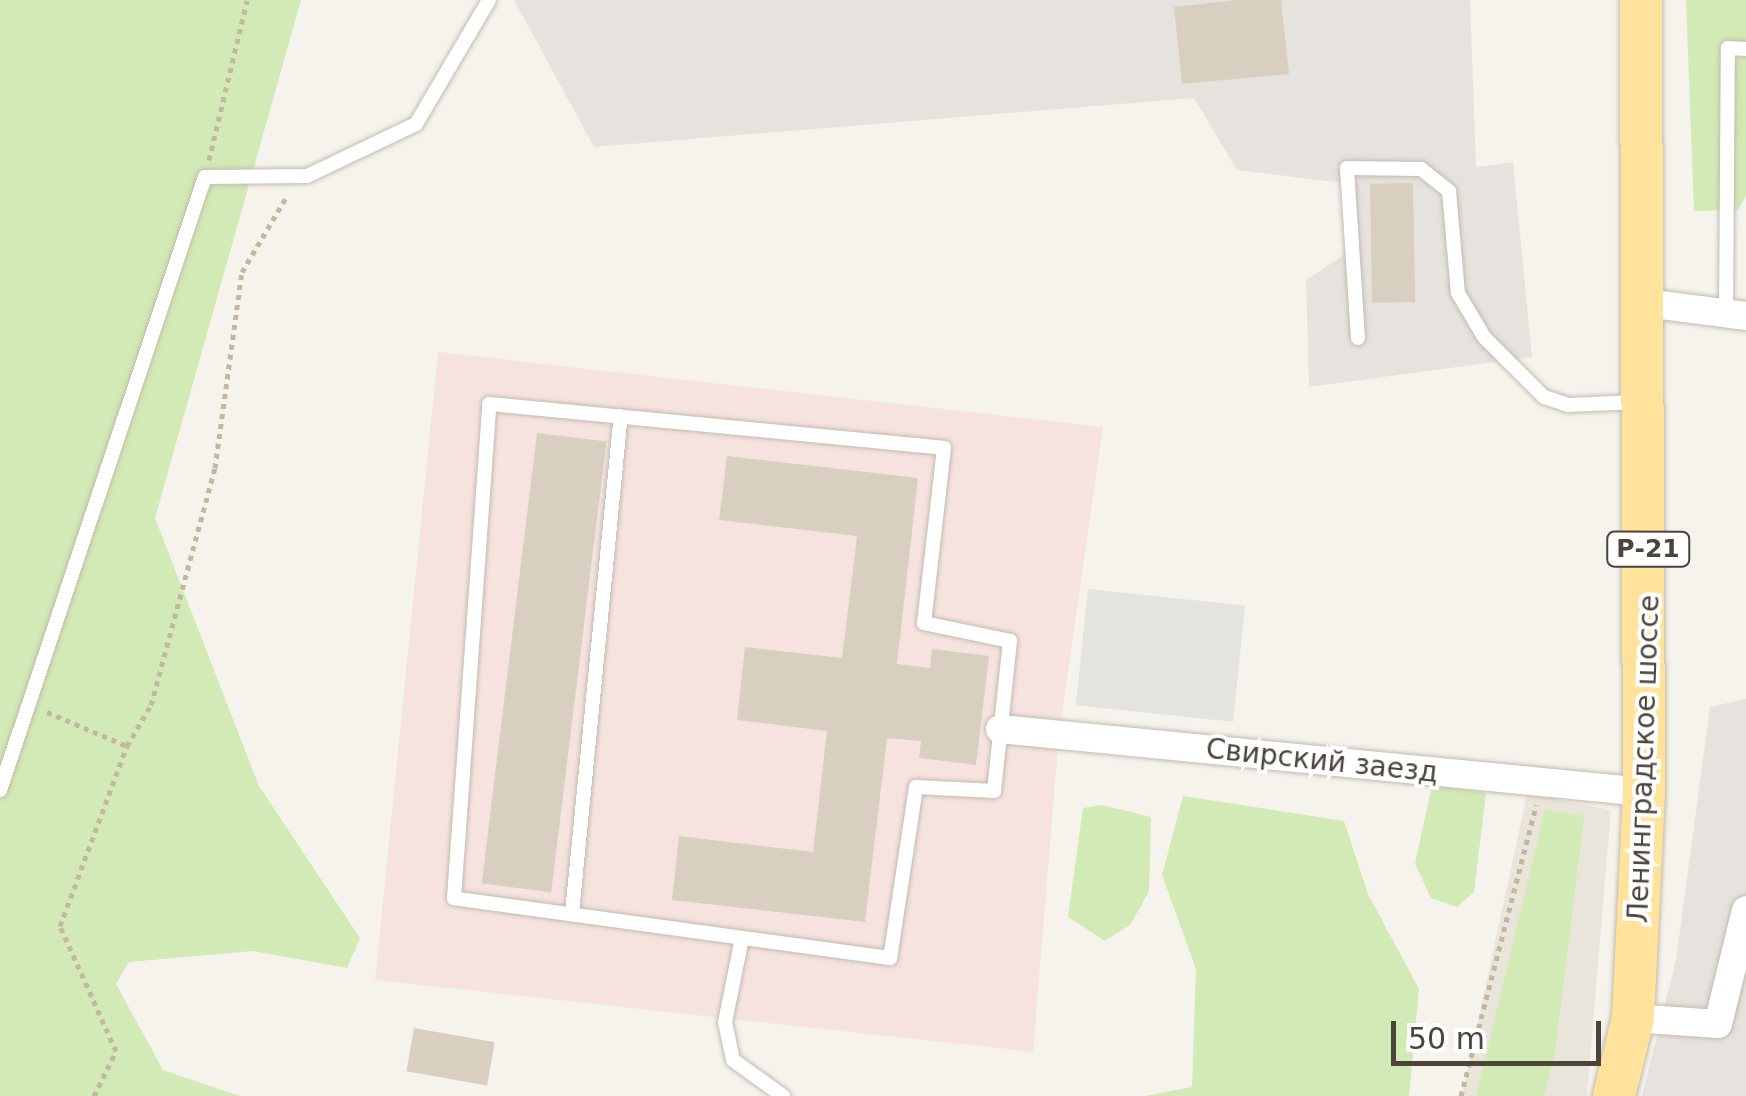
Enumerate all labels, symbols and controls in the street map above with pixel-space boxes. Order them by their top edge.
road number: Р-21 [1606,529,1690,569]
street label: Ленинградское шоссе [1621,594,1667,924]
street label: Свирский заезд [1204,732,1440,790]
scale bar [1396,1001,1606,1063]
text: 50 m [1408,1021,1485,1056]

